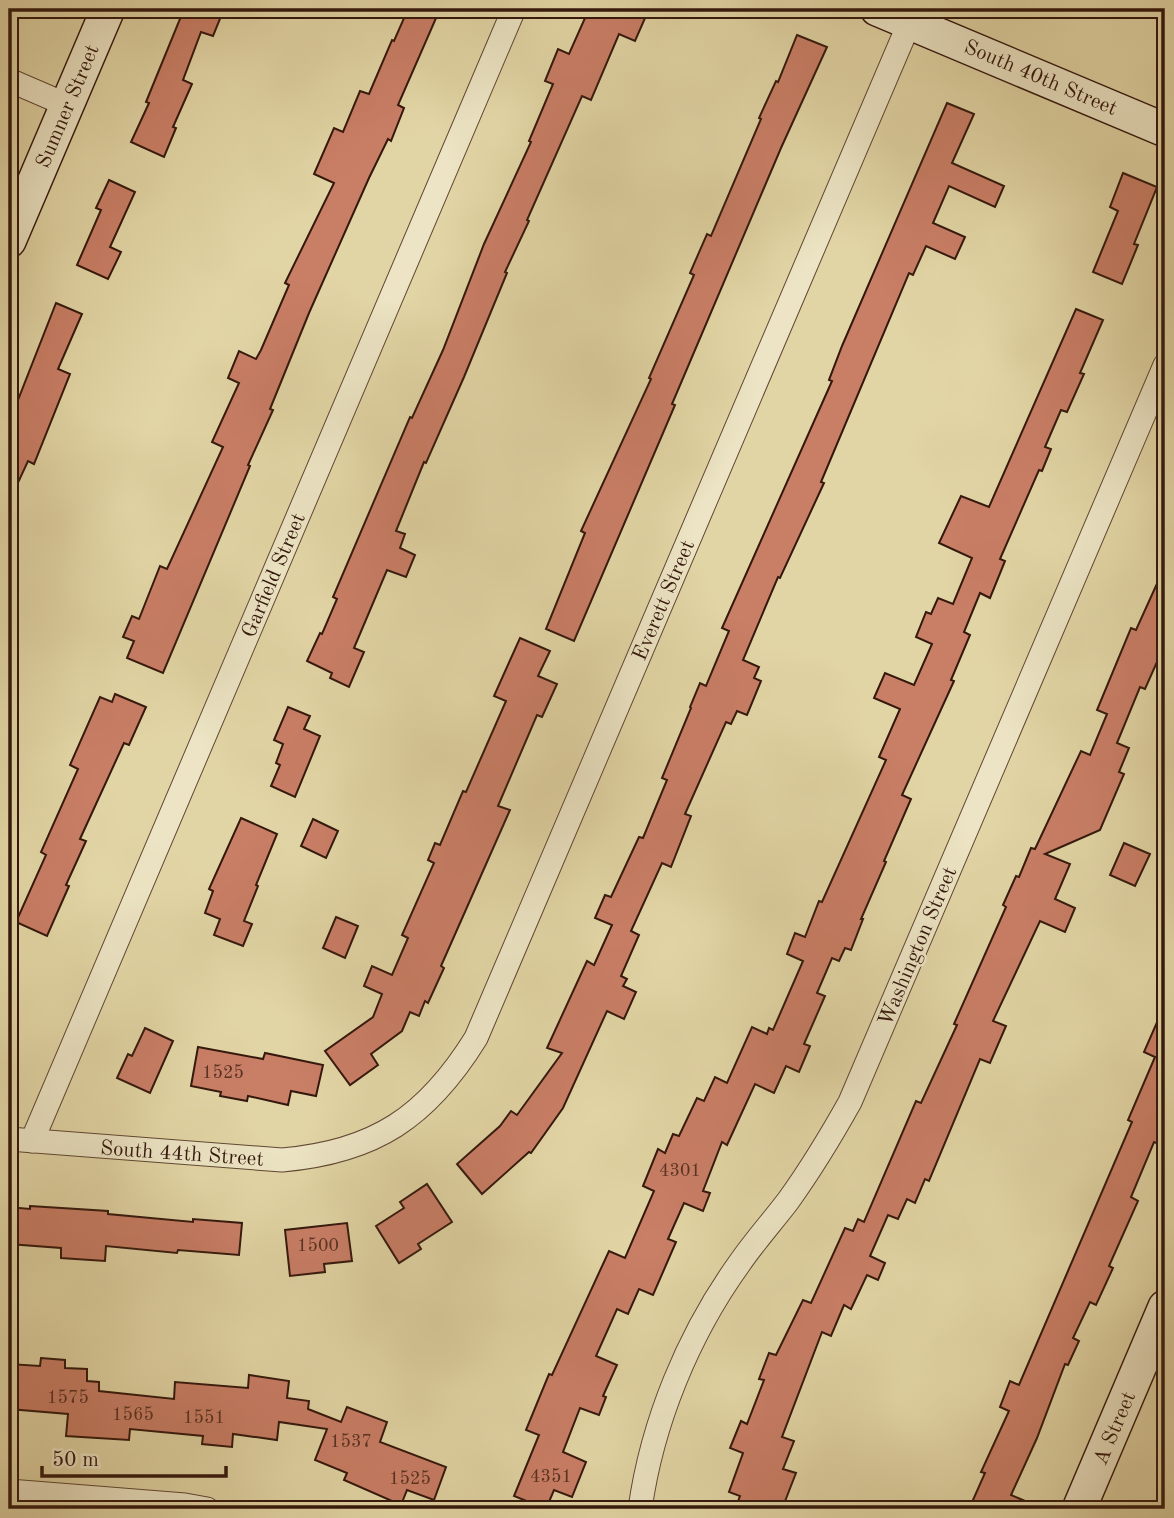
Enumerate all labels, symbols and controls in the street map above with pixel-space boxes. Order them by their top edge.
street label: South 40th Street [961,37,1120,120]
street label: Sumner Street [33,42,104,171]
street label: Garfield Street [239,510,310,641]
street label: Everett Street [630,537,699,664]
street label: Washington Street [875,864,961,1029]
house number: 1525 [202,1064,244,1082]
street label: South 44th Street [99,1138,264,1171]
house number: 4301 [659,1162,701,1180]
house number: 1500 [297,1237,339,1255]
house number: 1575 [47,1389,89,1407]
street label: A Street [1091,1389,1140,1468]
house number: 1565 [112,1406,154,1424]
house number: 1551 [183,1409,225,1427]
house number: 1537 [330,1433,372,1451]
scale bar [42,1434,226,1478]
text: 50 m [52,1450,99,1471]
house number: 4351 [530,1468,572,1486]
house number: 1525 [389,1470,431,1488]

